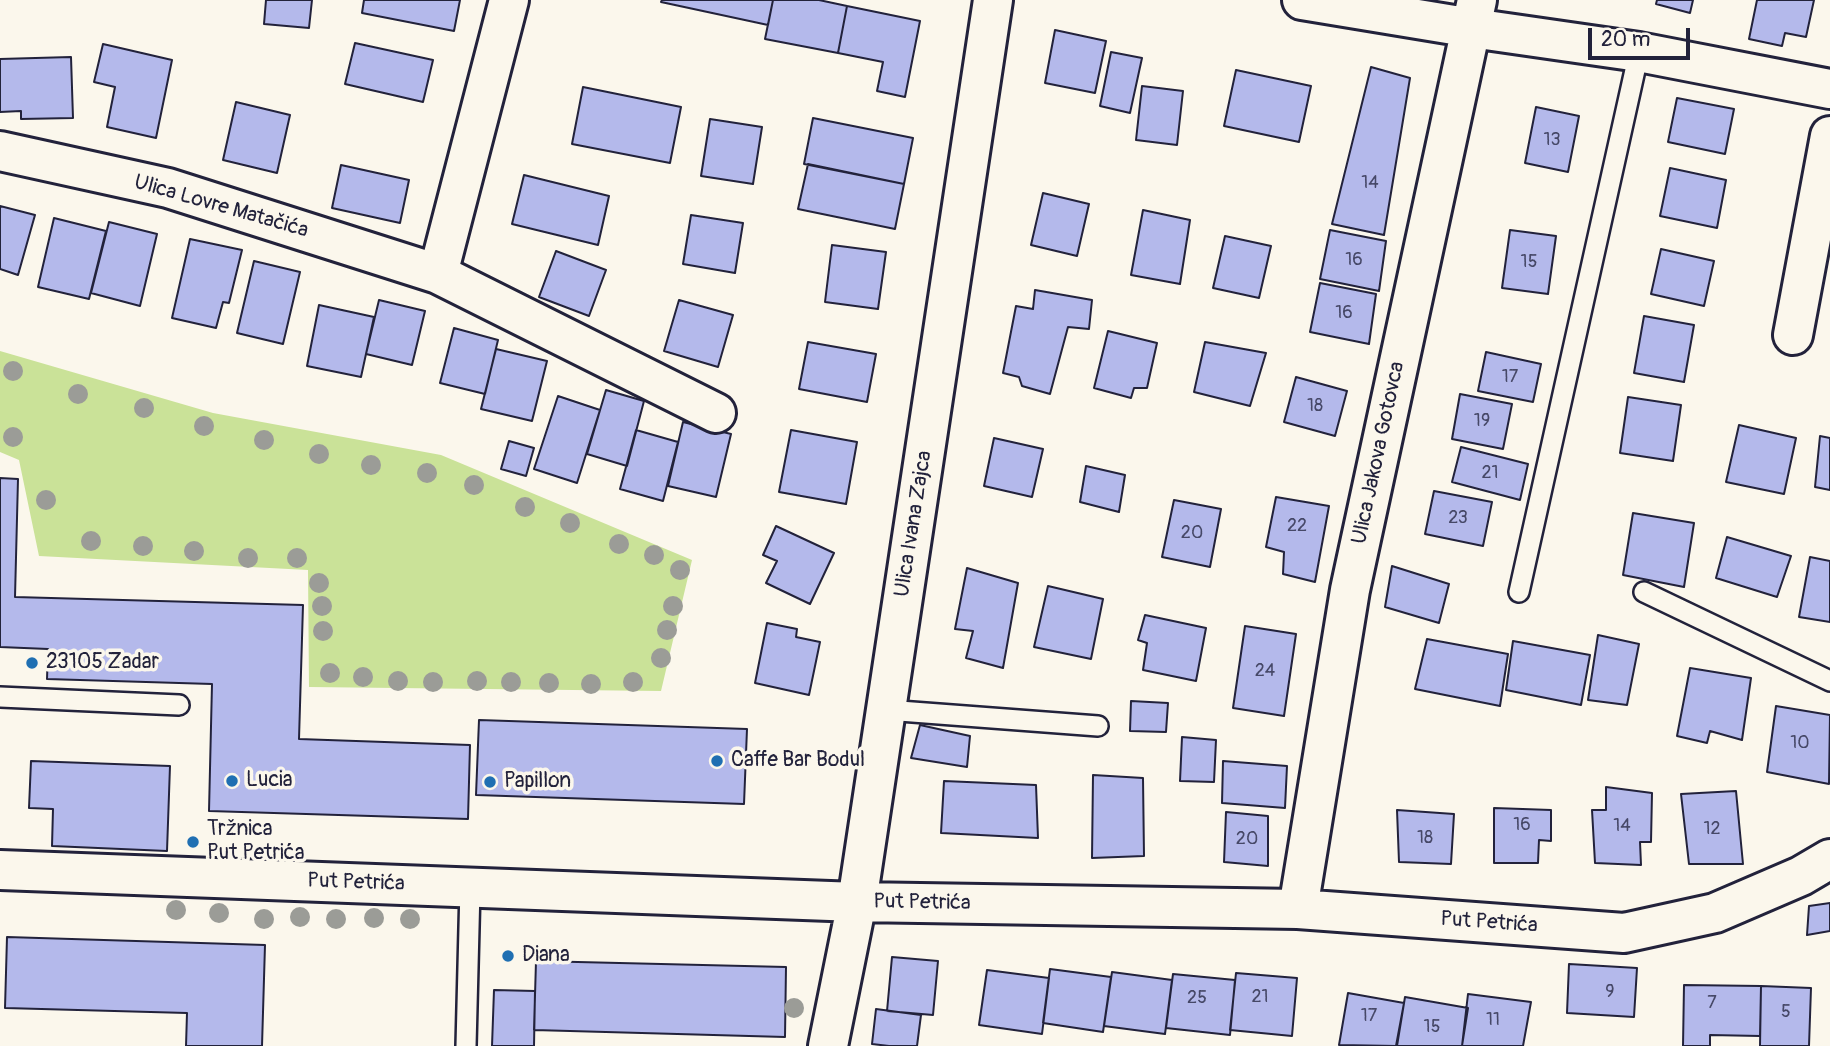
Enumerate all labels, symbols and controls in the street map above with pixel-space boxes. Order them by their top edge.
scale bar [1592,14,1694,58]
text: 20 m [1601,26,1650,53]
house number: 13 [1543,129,1561,151]
street label: Ulica Lovre Matačića [131,170,311,244]
house number: 14 [1361,172,1379,194]
house number: 16 [1345,249,1363,271]
house number: 15 [1521,251,1537,273]
house number: 16 [1335,302,1353,324]
street label: Ulica Jakova Gotovca [1347,359,1411,547]
house number: 17 [1502,366,1518,388]
house number: 18 [1307,395,1323,417]
house number: 19 [1474,410,1490,432]
street label: Ulica Ivana Zajca [890,449,938,599]
house number: 21 [1481,462,1499,484]
house number: 23 [1448,507,1468,529]
house number: 22 [1287,515,1307,537]
house number: 20 [1181,522,1203,544]
place label: 23105 Zadar [46,650,159,676]
marker: 23105 Zadar [24,655,40,671]
house number: 24 [1255,660,1275,682]
house number: 10 [1790,732,1810,754]
place label: Caffe Bar Bodul [731,748,865,774]
marker: Caffe Bar Bodul [709,753,725,769]
place label: Lucia [246,768,293,794]
place label: Papillon [504,769,571,795]
marker: Lucia [224,773,240,789]
marker: Papillon [482,774,498,790]
house number: 16 [1513,814,1531,836]
house number: 14 [1613,815,1631,837]
place label: Tržnica Put Petrića [207,817,304,867]
house number: 12 [1703,818,1721,840]
house number: 18 [1417,827,1433,849]
house number: 20 [1236,828,1258,850]
marker: Tržnica Put Petrića [185,834,201,850]
street label: Put Petrića [307,869,405,897]
street label: Put Petrića [873,890,971,916]
street label: Put Petrića [1440,907,1538,939]
place label: Diana [522,943,570,969]
marker: Diana [500,948,516,964]
house number: 9 [1605,981,1615,1003]
house number: 21 [1251,986,1269,1008]
house number: 25 [1187,987,1207,1009]
house number: 7 [1707,992,1717,1014]
house number: 5 [1781,1001,1791,1023]
house number: 17 [1361,1005,1377,1027]
house number: 11 [1486,1009,1500,1031]
house number: 15 [1424,1016,1440,1038]

